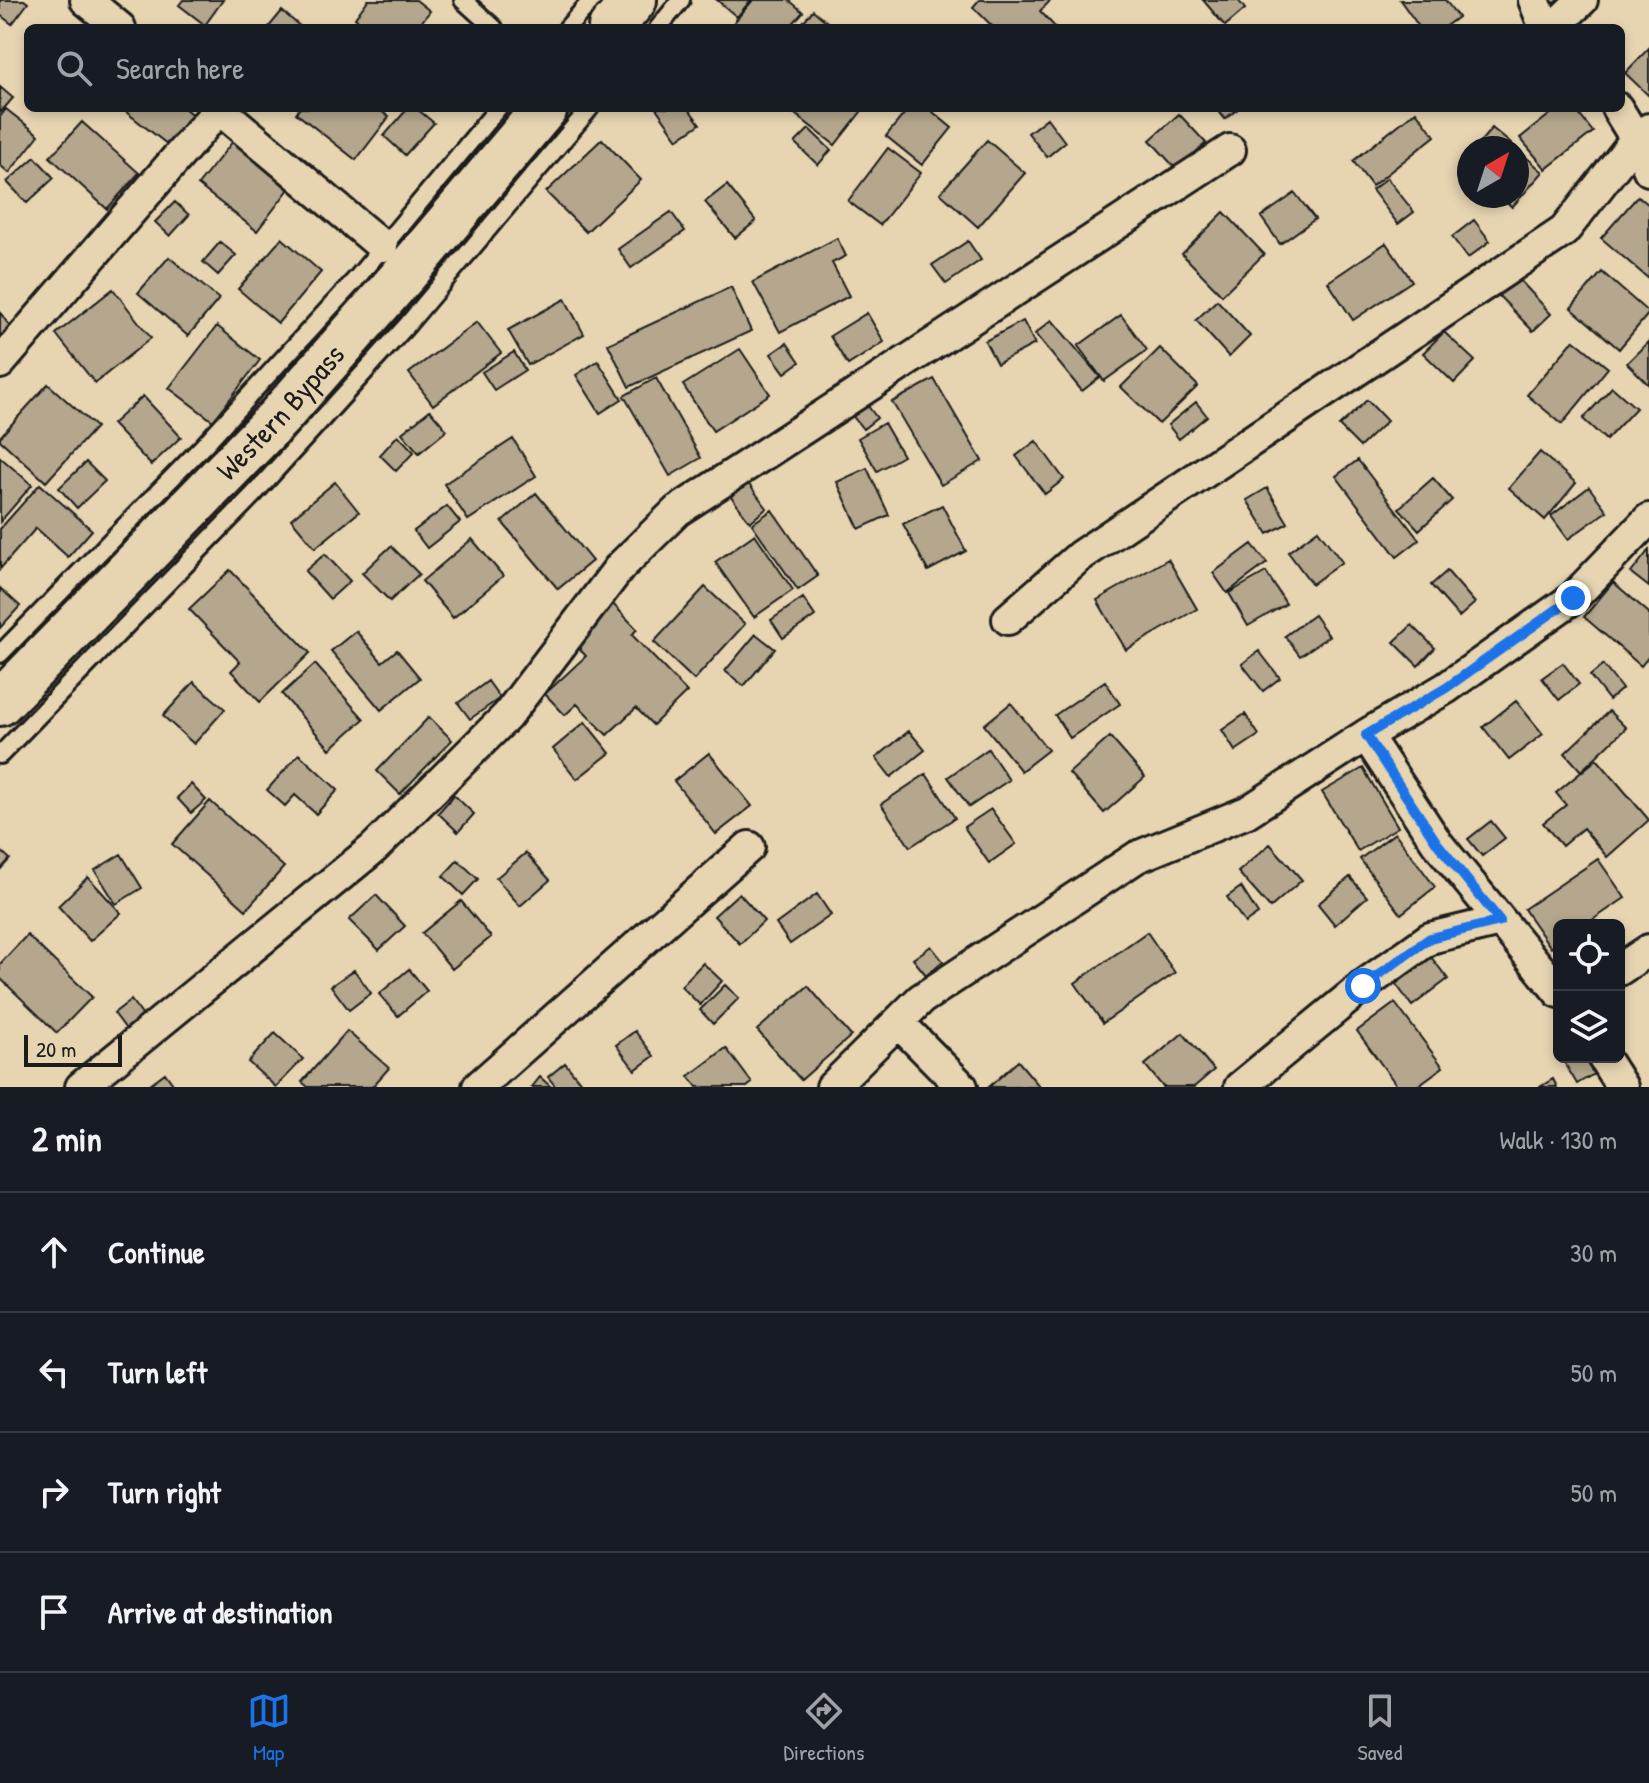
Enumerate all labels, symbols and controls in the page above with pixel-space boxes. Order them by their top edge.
search box [24,24,1625,112]
icon: search [52,46,96,90]
text: Search here [116,48,244,88]
north arrow [1457,136,1529,208]
street label: Western Bypass [207,335,353,489]
route end [1555,580,1591,616]
map controls [1553,919,1625,1063]
button: locate [1553,919,1625,991]
route start [1345,968,1381,1004]
button: layers [1553,991,1625,1063]
scale bar [24,1031,122,1067]
text: 20 m [36,1034,76,1064]
text: 2 min [32,1116,102,1162]
text: Walk · 130 m [1500,1122,1617,1157]
icon: ahead [32,1230,76,1274]
text: Continue [108,1232,205,1272]
text: 30 m [1570,1235,1617,1270]
icon: left [32,1350,76,1394]
text: Turn left [108,1352,207,1392]
text: 50 m [1571,1355,1617,1390]
icon: right [32,1470,76,1514]
text: Turn right [108,1472,221,1512]
text: 50 m [1571,1475,1617,1510]
icon: arrive [32,1590,76,1634]
text: Arrive at destination [108,1592,333,1632]
tab: Map [247,1689,291,1767]
tab: Directions [784,1689,865,1767]
tab: Saved [1358,1689,1402,1767]

